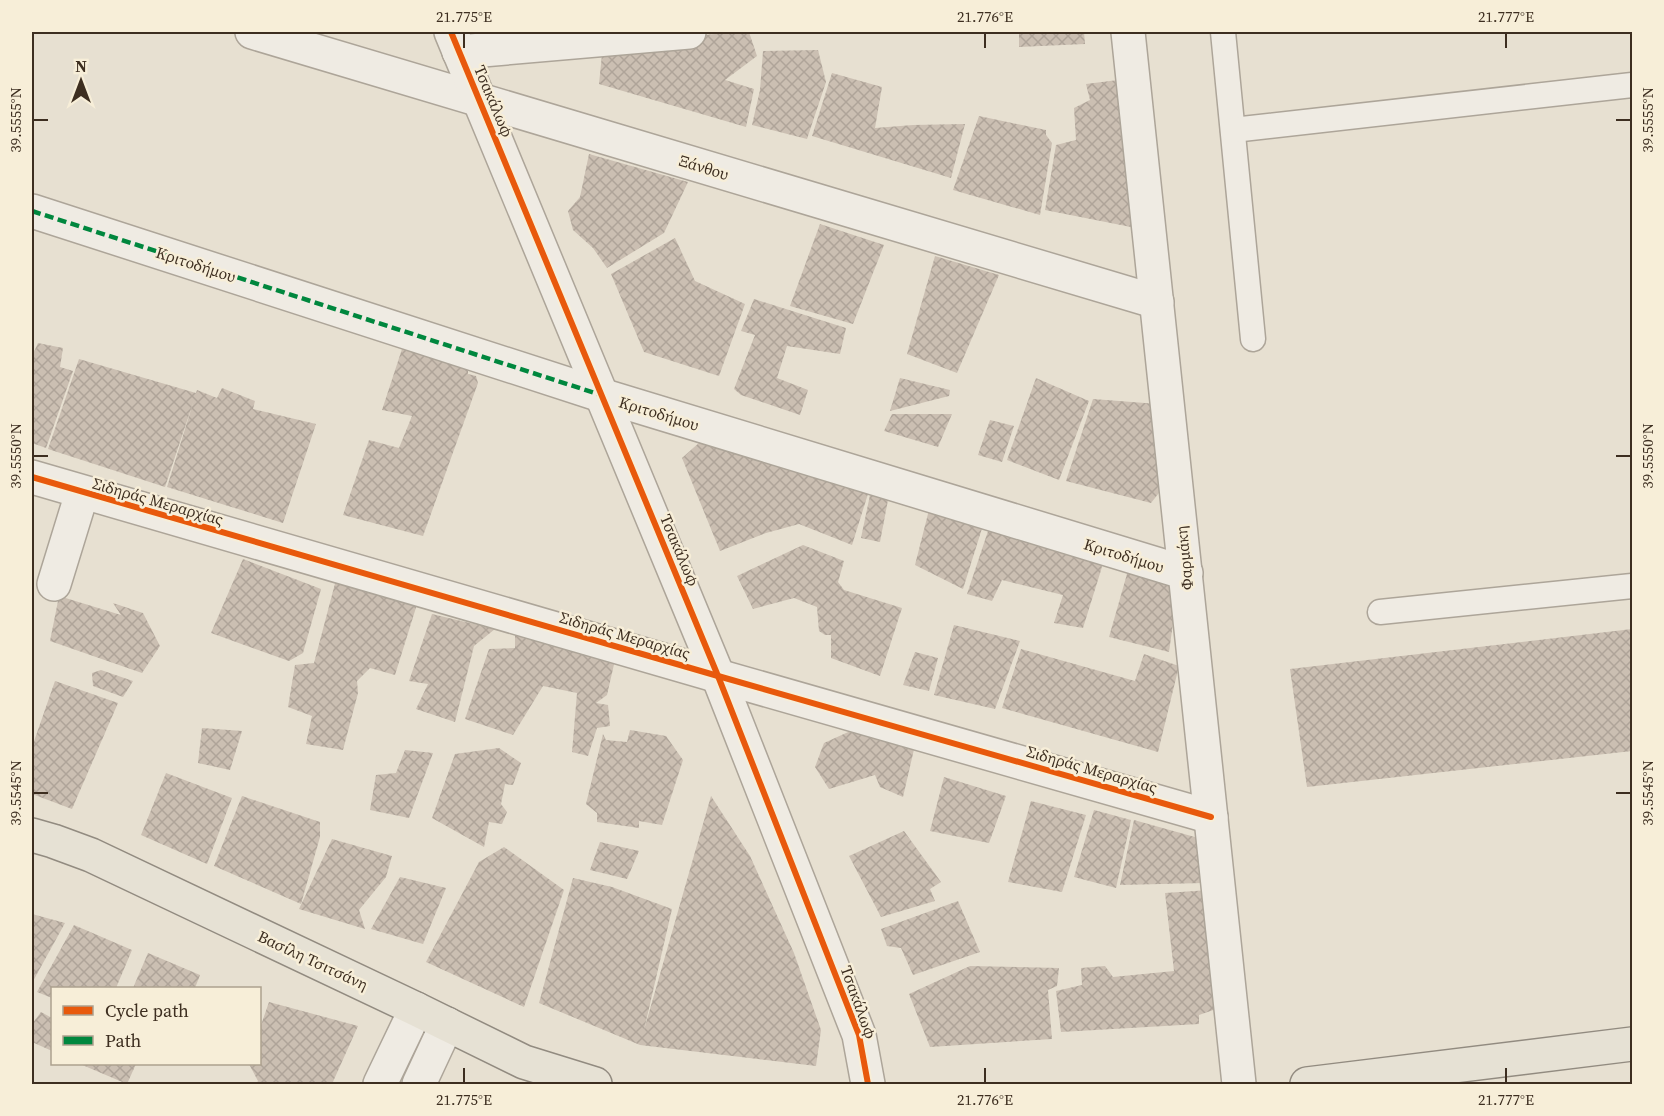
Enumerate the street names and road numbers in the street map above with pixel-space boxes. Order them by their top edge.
street label: Τσακάλωφ [469,62,519,140]
street label: Ξάνθου [676,149,732,185]
street label: Κριτοδήμου [153,241,239,287]
street label: Κριτοδήμου [616,390,702,436]
street label: Σιδηράς Μεραρχίας [90,472,226,530]
street label: Τσακάλωφ [655,511,705,589]
street label: Φαρμάκη [1170,525,1198,591]
street label: Κριτοδήμου [1081,532,1167,578]
street label: Σιδηράς Μεραρχίας [557,606,693,664]
street label: Σιδηράς Μεραρχίας [1024,740,1160,798]
street label: Βασίλη Τσιτσάνη [254,925,372,995]
street label: Τσακάλωφ [836,963,882,1041]

